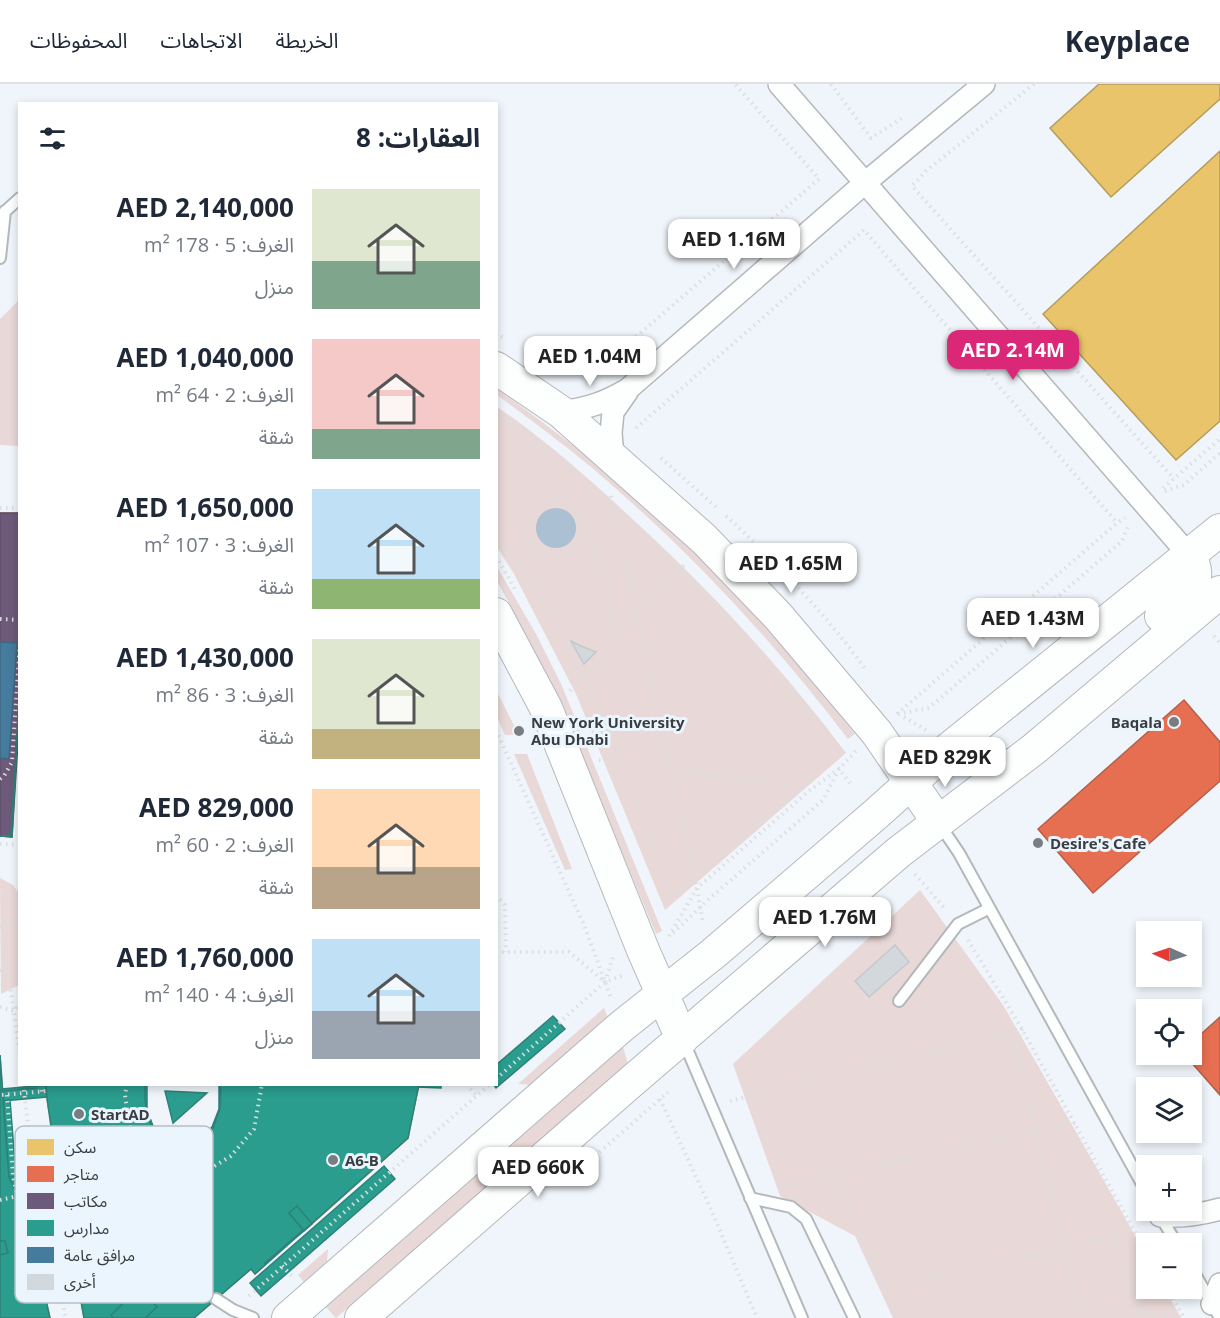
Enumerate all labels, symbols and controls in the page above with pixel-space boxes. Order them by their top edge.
text: Keyplace [1065,22,1190,60]
text: المحفوظات [30,26,127,54]
text: الاتجاهات [160,26,242,54]
text: الخريطة [275,26,338,54]
text: العقارات: 8 [356,119,480,155]
icon: filters [36,122,69,155]
text: AED 2,140,000 [117,189,294,225]
icon: home [360,213,432,285]
pin: AED 1.16M [665,219,803,270]
text: AED 1.16M [682,225,786,252]
text: الغرف: 5 · 178 m² [144,231,294,258]
text: منزل [255,273,294,300]
pin: AED 2.14M [944,330,1082,381]
pin: AED 1.04M [521,336,659,387]
text: AED 2.14M [961,336,1065,363]
text: AED 1,040,000 [117,339,294,375]
text: AED 1.04M [538,342,642,369]
icon: home [360,363,432,435]
text: الغرف: 2 · 64 m² [156,381,294,408]
text: شقة [259,423,294,450]
text: AED 1,650,000 [117,489,294,525]
icon: home [360,513,432,585]
text: الغرف: 3 · 107 m² [144,531,294,558]
pin: AED 1.65M [722,543,860,594]
text: AED 1.65M [739,549,843,576]
text: شقة [259,573,294,600]
pin: AED 1.43M [964,598,1102,649]
text: AED 1.43M [981,604,1085,631]
text: AED 1,430,000 [117,639,294,675]
icon: home [360,663,432,735]
text: الغرف: 3 · 86 m² [156,681,294,708]
place label: New York University Abu Dhabi [531,712,685,749]
place label: Baqala [1111,712,1162,732]
marker: Baqala [1167,715,1181,729]
text: شقة [259,723,294,750]
marker: New York University Abu Dhabi [512,724,526,738]
pin: AED 829K [883,737,1007,788]
text: AED 829K [899,743,991,770]
text: AED 829,000 [139,789,294,825]
icon: home [360,813,432,885]
text: الغرف: 2 · 60 m² [156,831,294,858]
place label: Desire's Cafe [1050,833,1146,853]
marker: Desire's Cafe [1031,836,1045,850]
text: شقة [259,873,294,900]
pin: AED 1.76M [756,897,894,948]
text: AED 1.76M [773,903,877,930]
north arrow [1136,921,1202,987]
map controls [1136,921,1202,1299]
text: AED 1,760,000 [117,939,294,975]
icon: home [360,963,432,1035]
text: الغرف: 4 · 140 m² [144,981,294,1008]
button: locate [1136,999,1202,1065]
text: منزل [255,1023,294,1050]
button: layers [1136,1077,1202,1143]
place label: StartAD [91,1104,150,1124]
marker: StartAD [72,1107,86,1121]
legend [15,1126,213,1303]
text: سكن [64,1136,96,1158]
pin: AED 660K [476,1147,600,1198]
place label: A6-B [345,1150,379,1170]
marker: A6-B [326,1153,340,1167]
text: AED 660K [492,1153,584,1180]
button: + [1136,1155,1202,1221]
text: متاجر [63,1163,99,1185]
text: مكاتب [64,1190,107,1212]
text: مدارس [64,1217,109,1239]
button: − [1136,1233,1202,1299]
text: مرافق عامة [64,1244,135,1266]
text: أخرى [64,1271,96,1293]

